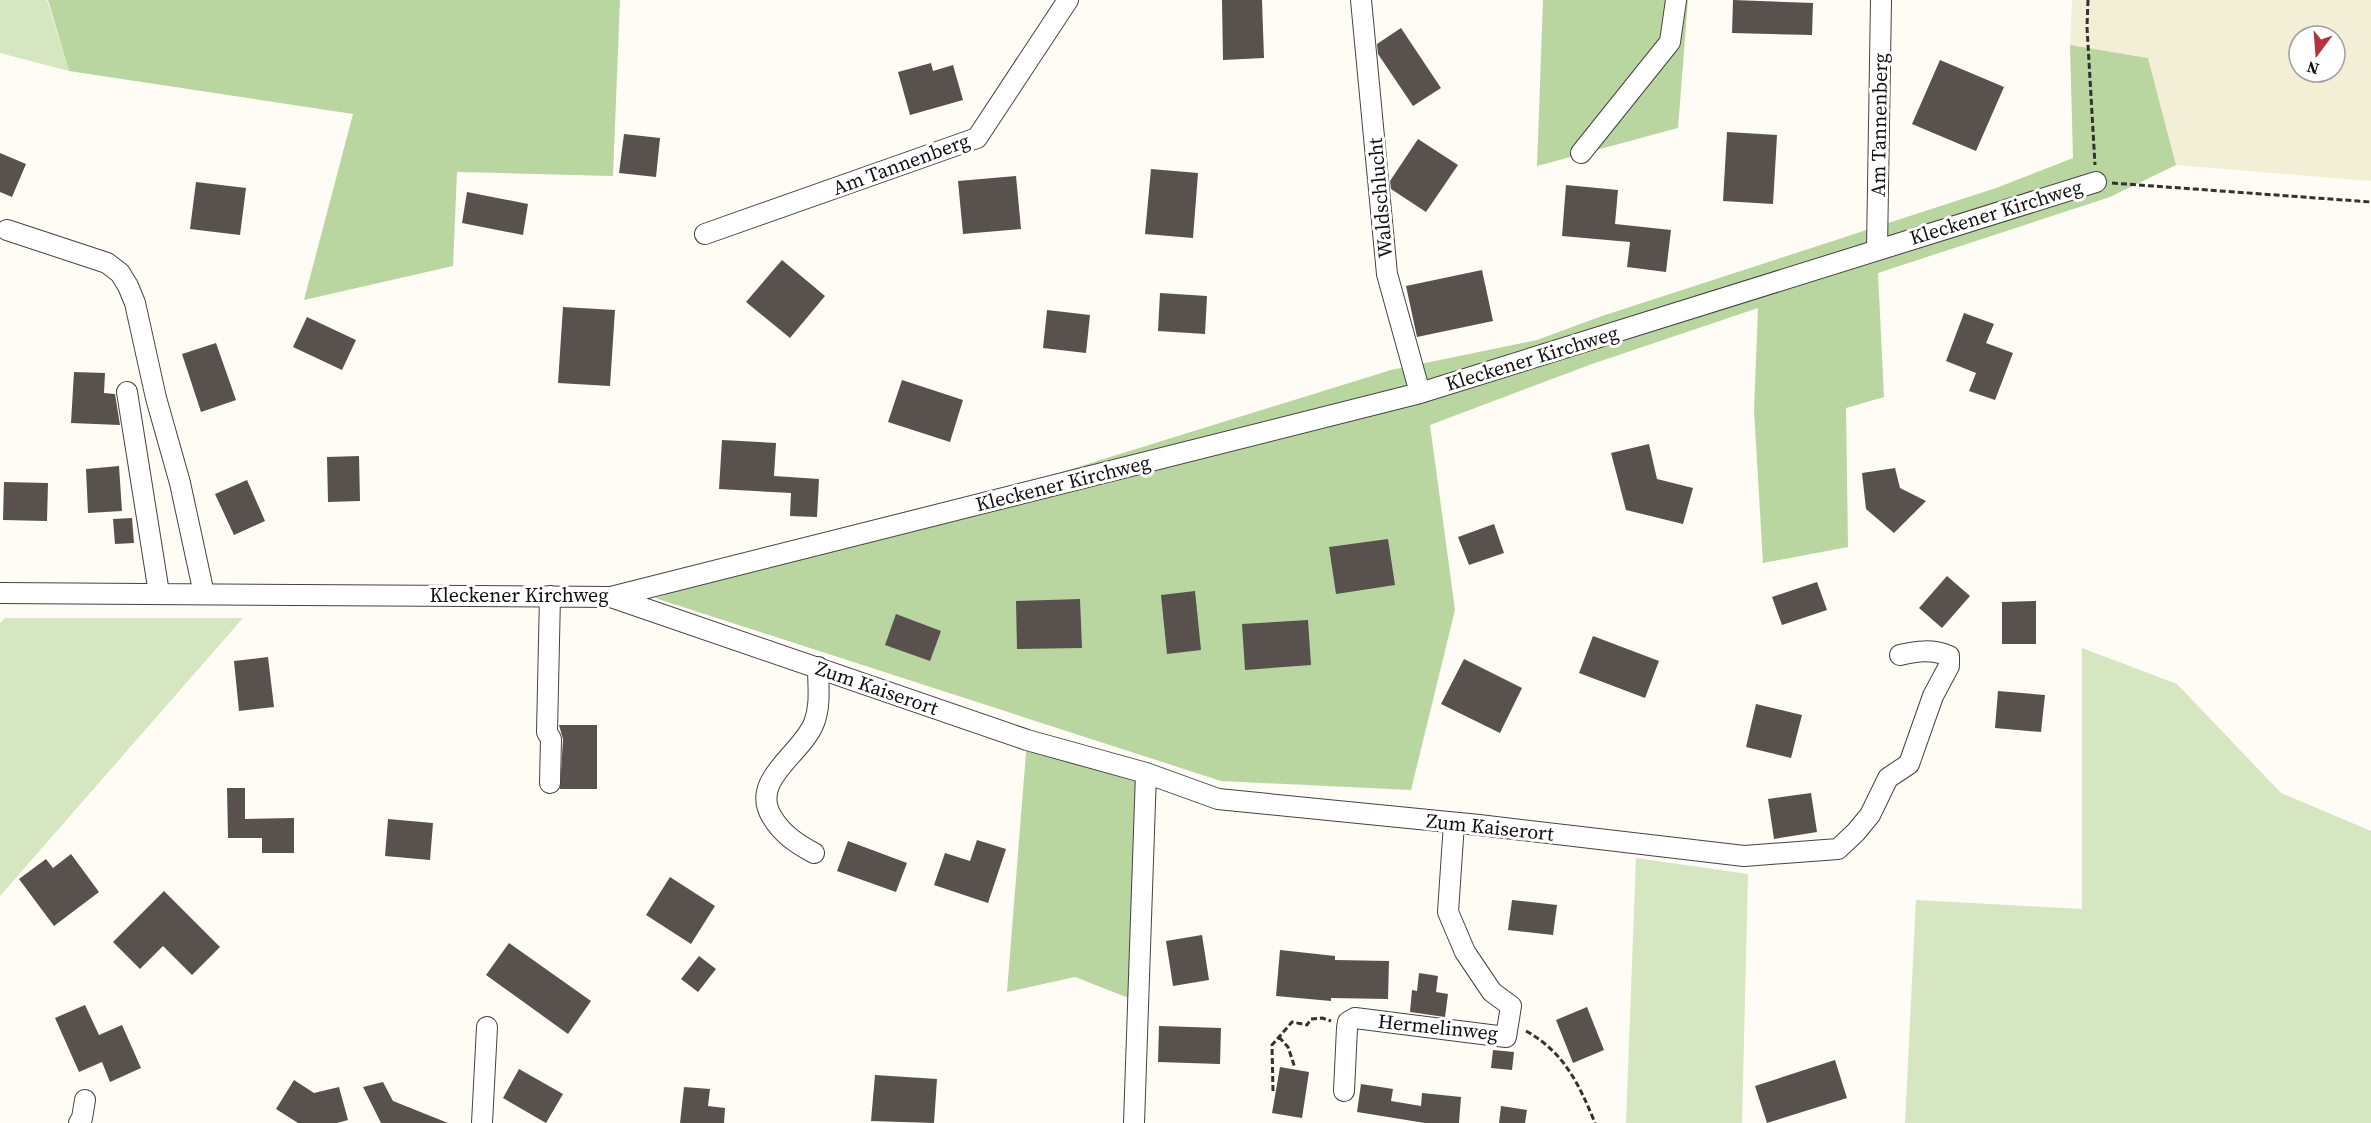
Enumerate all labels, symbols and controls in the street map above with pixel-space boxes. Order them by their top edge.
north arrow [2287,24,2347,84]
street label: Am Tannenberg [1864,53,1894,197]
text: N [2304,56,2321,81]
street label: Am Tannenberg [829,126,973,202]
street label: Waldschlucht [1361,136,1399,259]
street label: Kleckener Kirchweg [1906,172,2086,252]
street label: Kleckener Kirchweg [1442,318,1622,398]
street label: Kleckener Kirchweg [973,448,1153,518]
street label: Kleckener Kirchweg [429,581,609,609]
street label: Zum Kaiserort [812,654,942,722]
street label: Zum Kaiserort [1425,806,1556,848]
street label: Hermelinweg [1376,1007,1500,1047]

